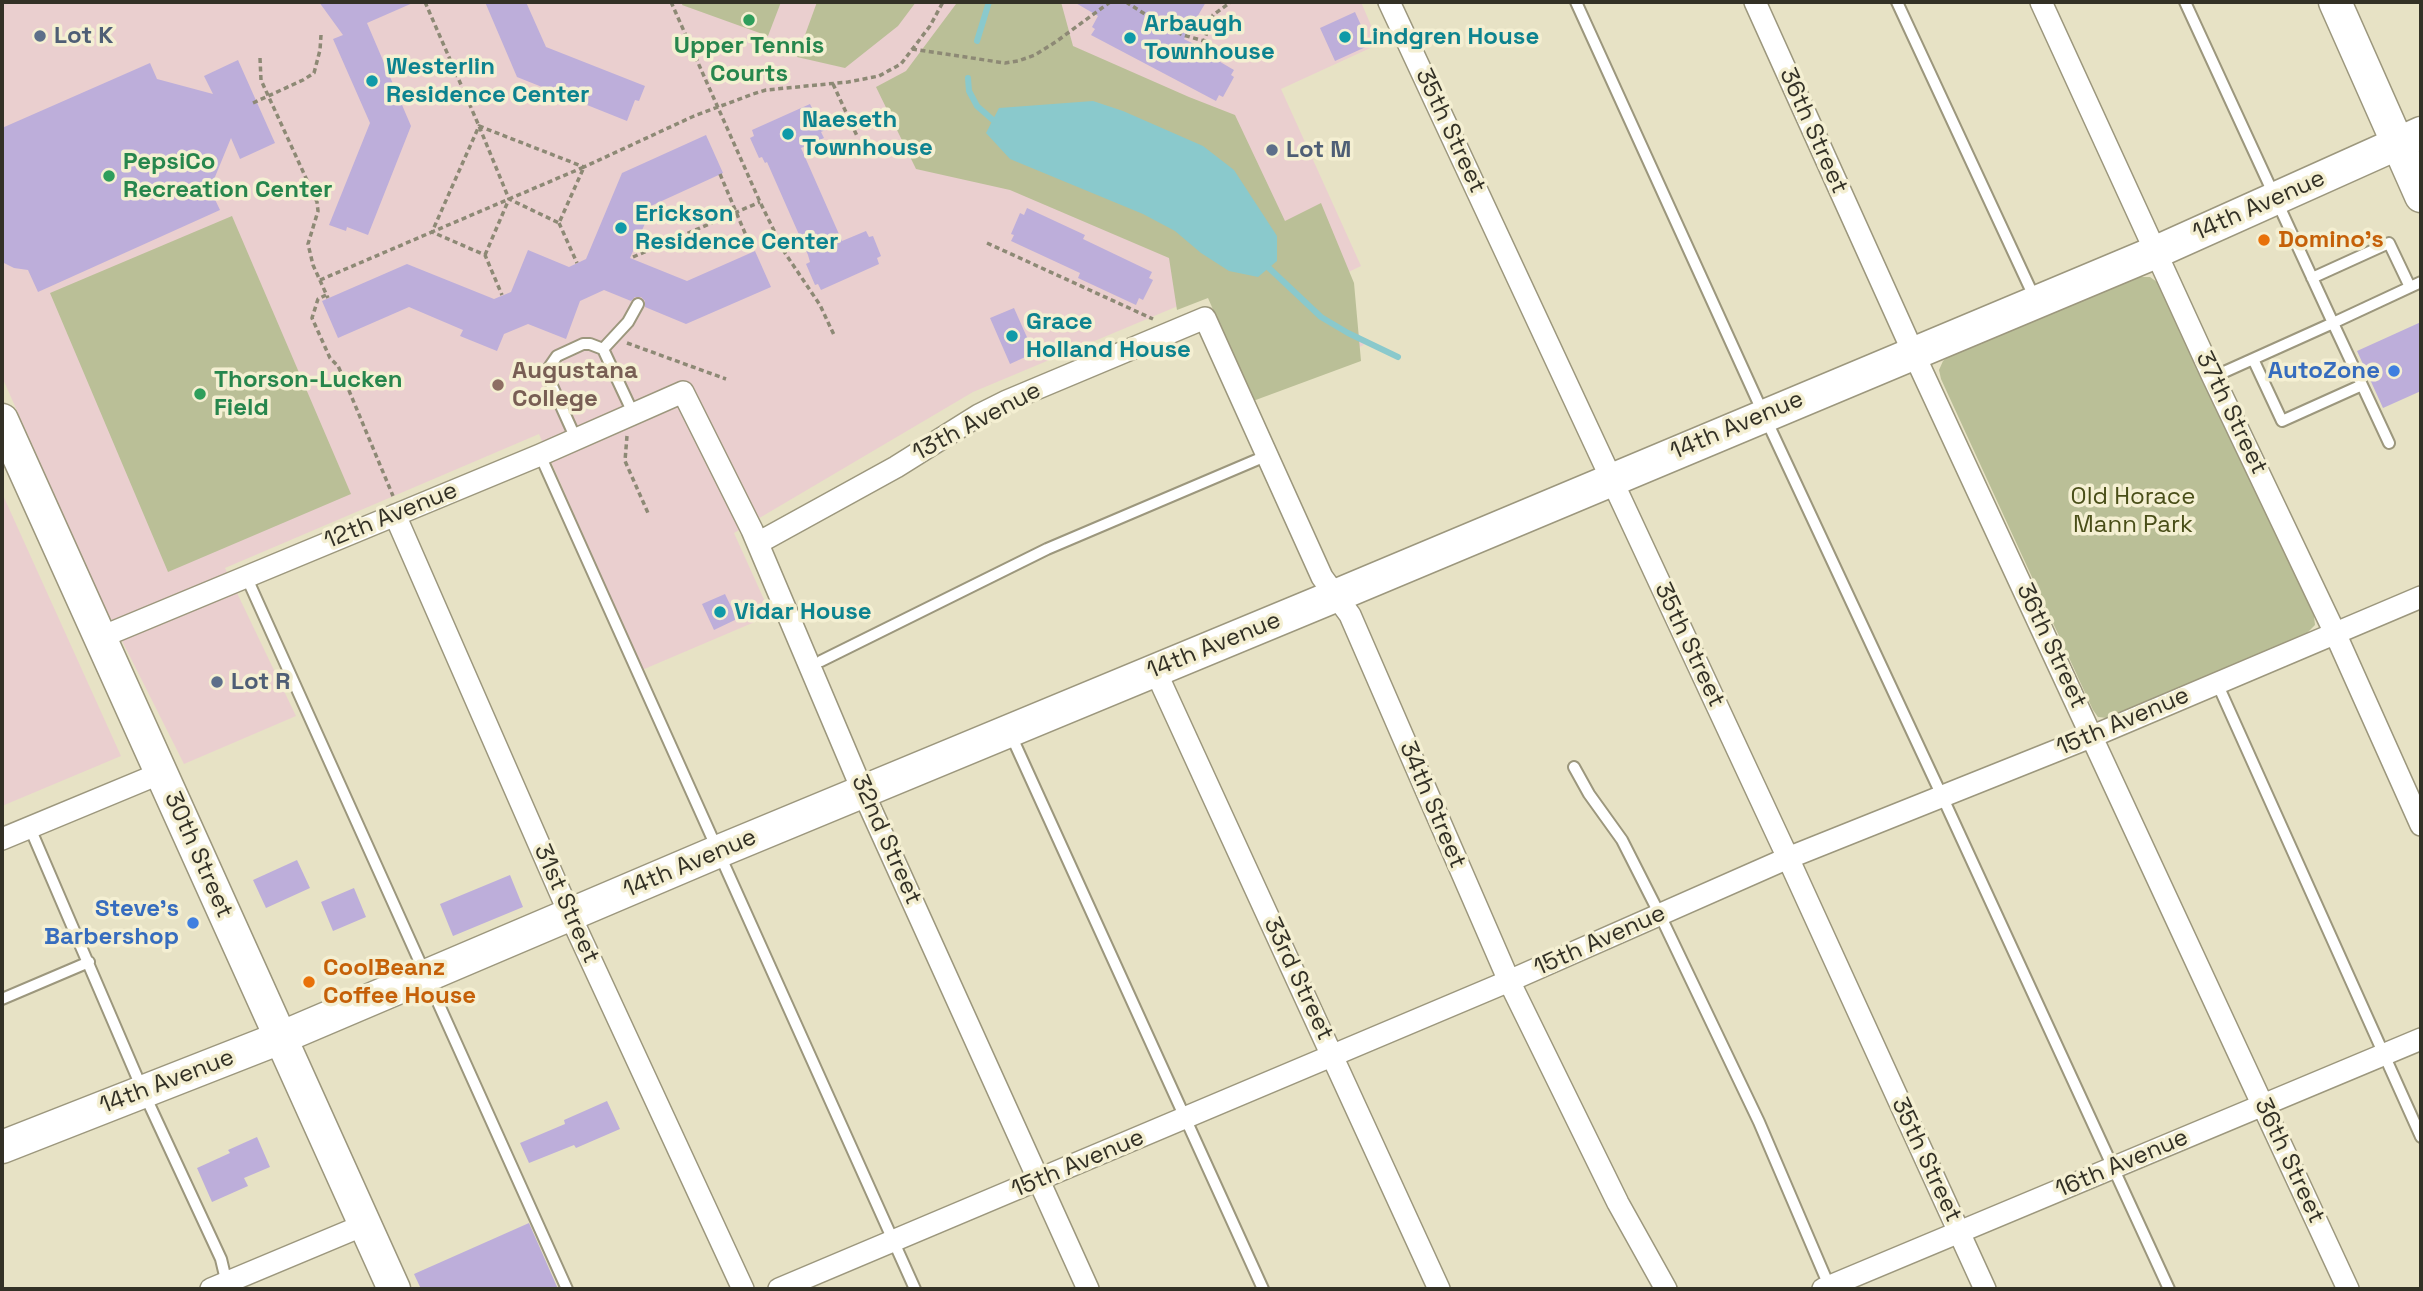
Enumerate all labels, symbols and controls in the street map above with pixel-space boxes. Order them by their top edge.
place label: Arbaugh Townhouse [1144,10,1275,66]
marker: Upper Tennis Courts [741,12,757,28]
place label: Lot K [54,22,113,50]
place label: Lindgren House [1359,23,1539,51]
marker: Lot K [32,28,48,44]
marker: Lindgren House [1337,29,1353,45]
marker: Arbaugh Townhouse [1122,30,1138,46]
place label: Upper Tennis Courts [674,32,824,88]
place label: Westerlin Residence Center [386,53,590,109]
street label: 35th Street [1409,64,1491,198]
street label: 36th Street [1773,64,1853,198]
marker: Westerlin Residence Center [364,73,380,89]
place label: Naeseth Townhouse [802,106,933,162]
marker: Naeseth Townhouse [780,126,796,142]
place label: Lot M [1286,136,1352,164]
marker: Lot M [1264,142,1280,158]
place label: PepsiCo Recreation Center [123,148,333,204]
street label: 14th Avenue [2188,164,2330,248]
marker: PepsiCo Recreation Center [101,168,117,184]
place label: Erickson Residence Center [635,200,839,256]
marker: Erickson Residence Center [613,220,629,236]
place label: Domino's [2278,226,2384,254]
marker: Domino's [2256,232,2272,248]
place label: Grace Holland House [1026,308,1191,364]
marker: Grace Holland House [1004,328,1020,344]
street label: 37th Street [2189,347,2273,479]
place label: Augustana College [512,357,638,413]
place label: AutoZone [2268,357,2380,385]
marker: AutoZone [2386,363,2402,379]
place label: Thorson-Lucken Field [214,366,403,422]
street label: 13th Avenue [908,376,1046,468]
marker: Augustana College [490,377,506,393]
street label: 14th Avenue [1666,385,1808,467]
marker: Thorson-Lucken Field [192,386,208,402]
street label: 12th Avenue [320,476,462,556]
park label: Old Horace Mann Park [2071,483,2195,539]
street label: 35th Street [1648,578,1730,712]
street label: 36th Street [2010,579,2092,713]
place label: Vidar House [734,598,872,626]
marker: Vidar House [712,604,728,620]
street label: 14th Avenue [1143,606,1285,686]
place label: Lot R [231,668,291,696]
marker: Lot R [209,674,225,690]
street label: 15th Avenue [2052,681,2194,763]
street label: 34th Street [1392,737,1472,873]
street label: 32nd Street [845,771,927,909]
street label: 30th Street [157,787,239,923]
street label: 14th Avenue [619,823,761,905]
street label: 31st Street [527,840,605,968]
place label: Steve's Barbershop [44,895,179,951]
street label: 15th Avenue [1530,899,1670,983]
street label: 33rd Street [1257,913,1339,1045]
marker: Steve's Barbershop [185,915,201,931]
place label: CoolBeanz Coffee House [323,954,476,1010]
marker: CoolBeanz Coffee House [301,974,317,990]
street label: 14th Avenue [96,1043,238,1121]
street label: 35th Street [1885,1093,1967,1227]
street label: 36th Street [2248,1094,2330,1228]
street label: 15th Avenue [1007,1123,1149,1205]
street label: 16th Avenue [2051,1123,2193,1205]

